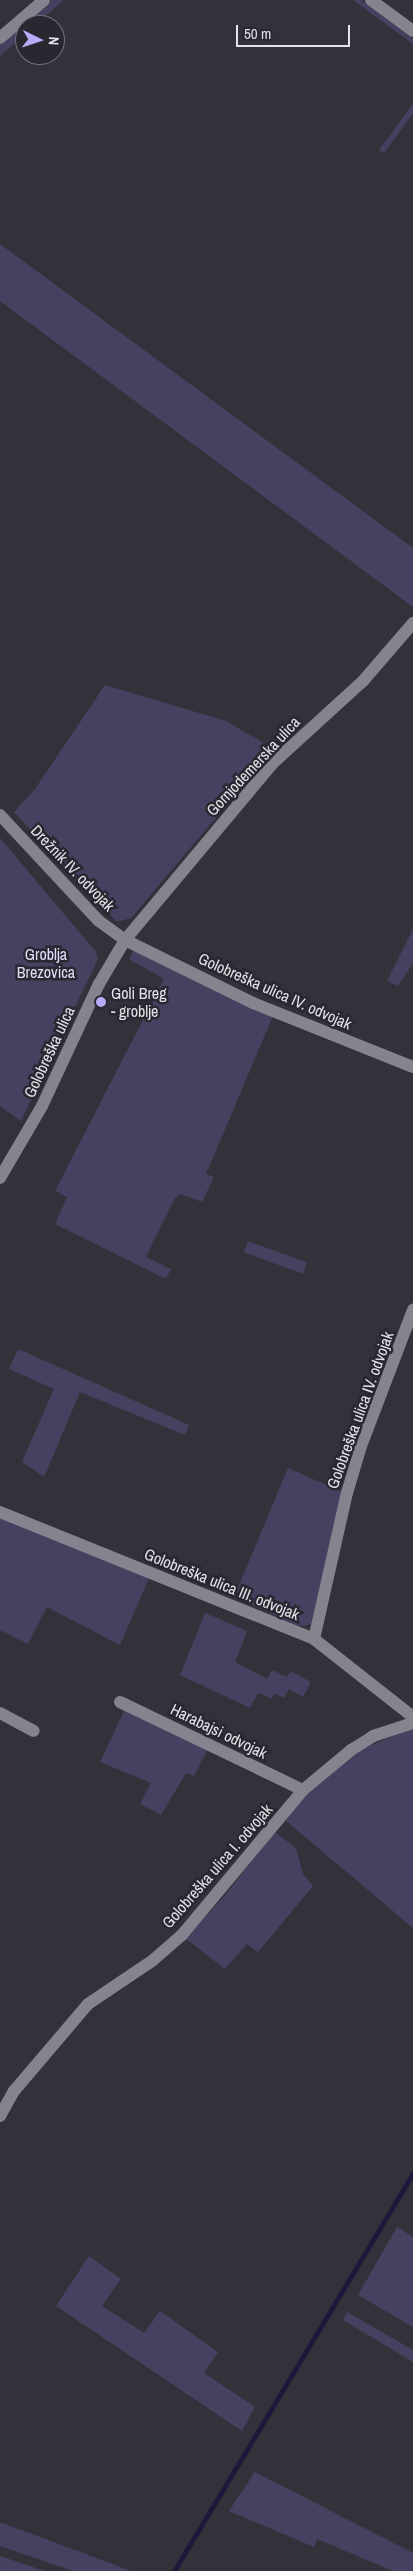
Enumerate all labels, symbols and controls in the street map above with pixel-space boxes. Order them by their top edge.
north arrow [15,15,65,65]
scale bar [238,15,352,47]
text: 50 m [244,23,271,44]
text: N [45,36,63,46]
street label: Gornjodemerska ulica [202,713,304,819]
street label: Drežnik IV. odvojak [27,821,119,915]
park label: Groblja Brezovica [17,944,75,982]
street label: Golobreška ulica IV. odvojak [195,949,355,1033]
place label: Goli Breg - groblje [111,983,166,1021]
marker: Goli Breg - groblje [95,996,107,1008]
street label: Golobreška ulica [19,1003,79,1101]
street label: Golobreška ulica IV. odvojak [323,1329,397,1491]
street label: Golobreška ulica III. odvojak [142,1544,302,1624]
street label: Harabajsi odvojak [168,1699,270,1763]
street label: Golobreška ulica I. odvojak [158,1800,276,1932]

